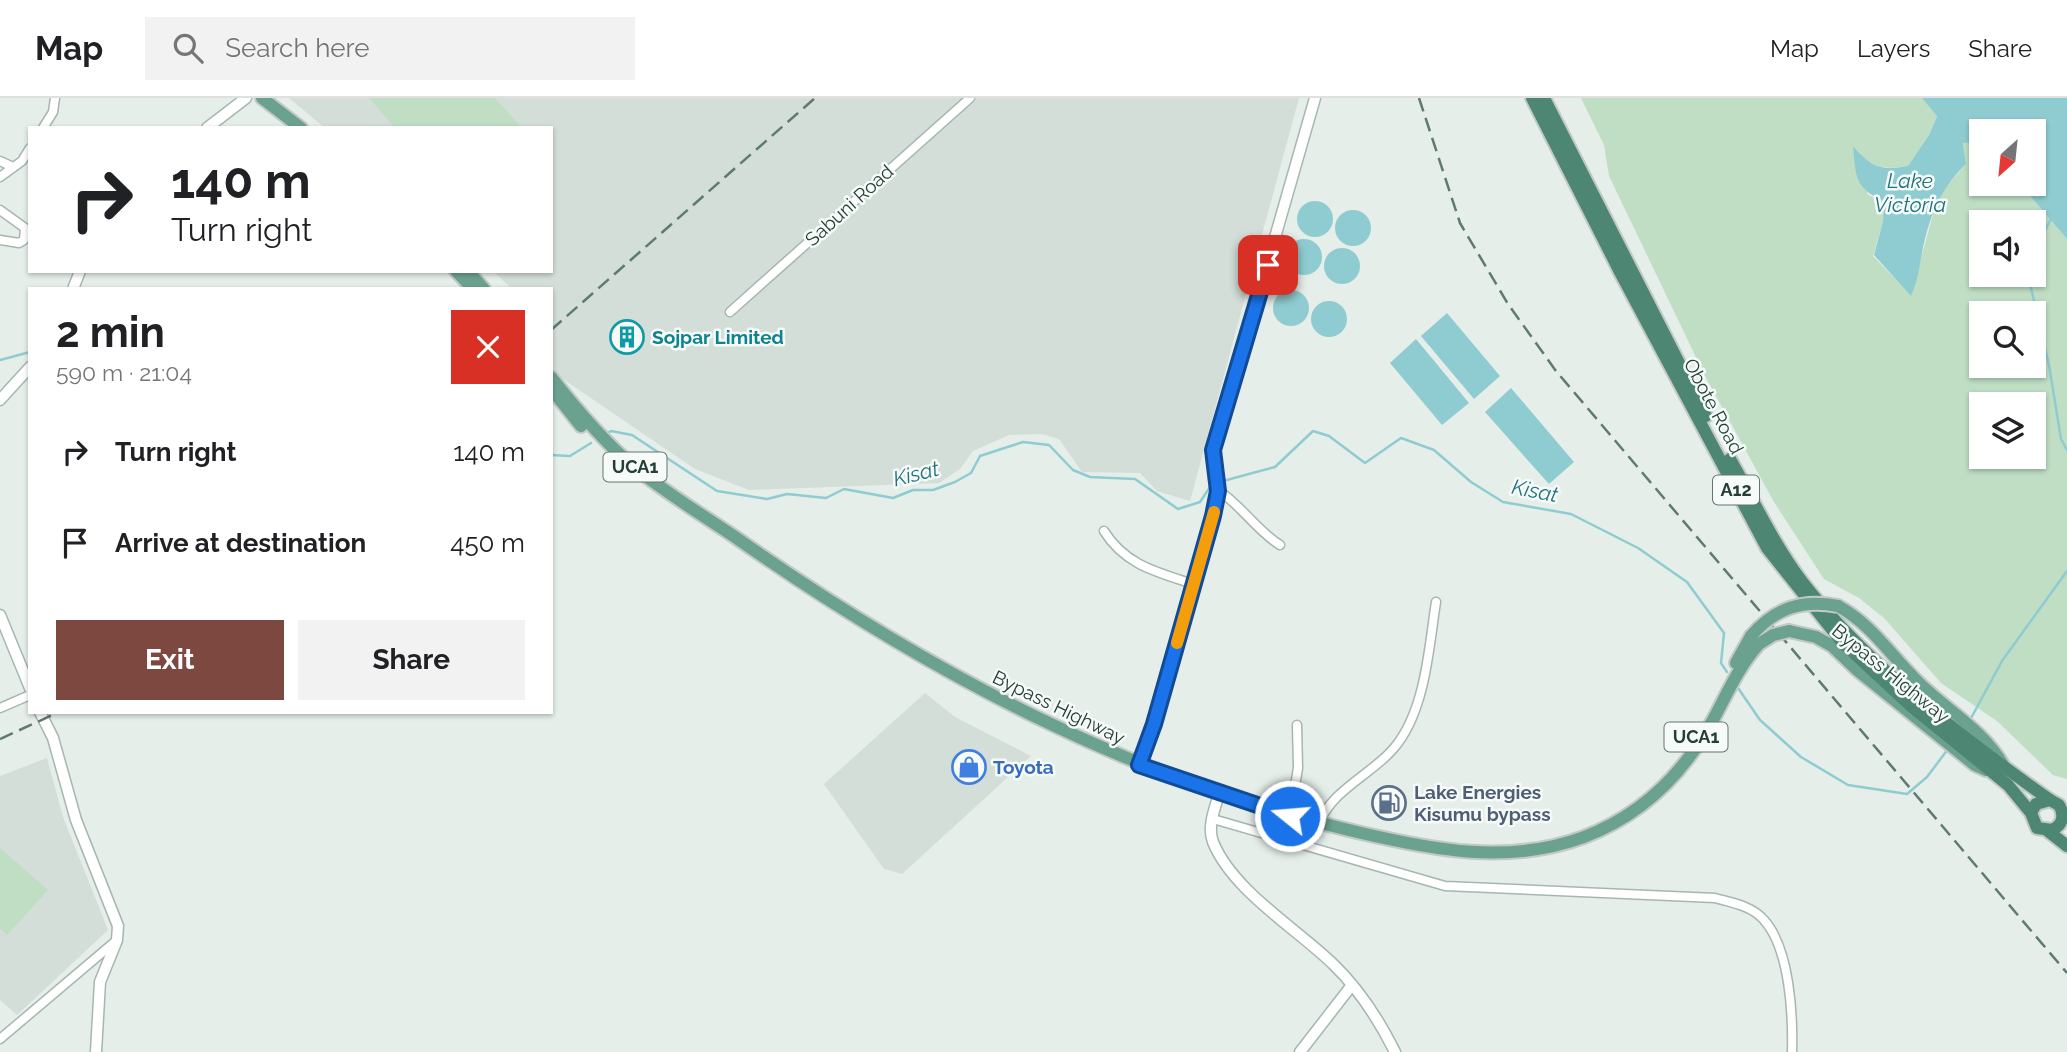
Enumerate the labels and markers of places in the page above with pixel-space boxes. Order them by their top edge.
pin [1238,235,1298,295]
building icon: Sojpar Limited [608,318,646,356]
place label: Sojpar Limited [652,326,784,348]
shop icon: Toyota [950,748,988,786]
place label: Toyota [993,756,1054,778]
place label: Lake Energies Kisumu bypass [1414,781,1551,825]
fuel station icon: Lake Energies Kisumu bypass [1370,784,1408,822]

